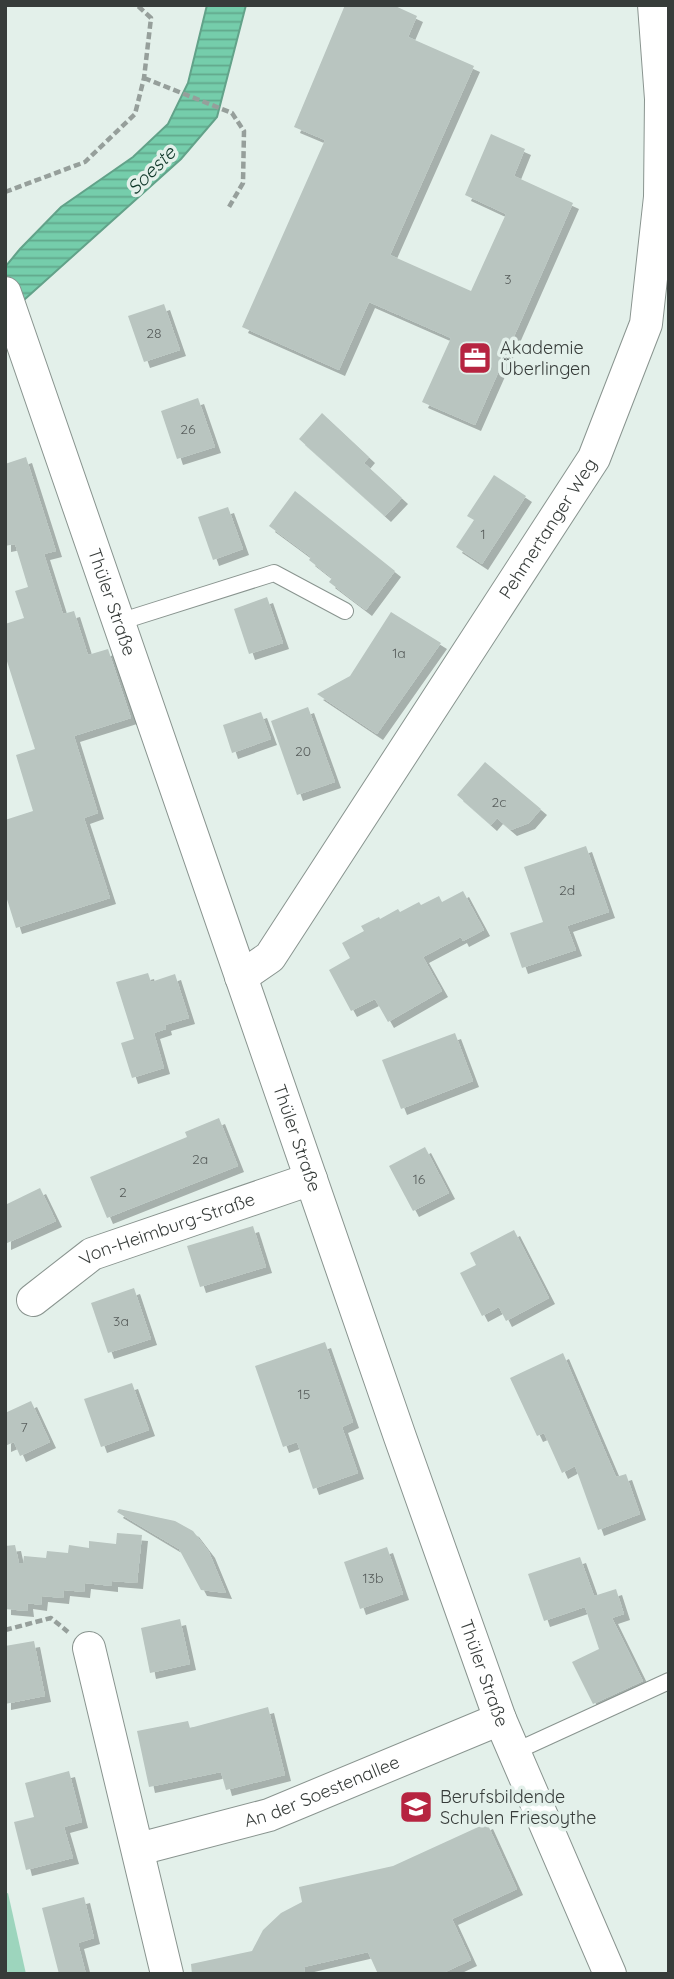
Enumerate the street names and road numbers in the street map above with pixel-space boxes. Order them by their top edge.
street label: Pehmertanger Weg [494,454,602,603]
street label: Thüler Straße [83,545,141,659]
street label: Thüler Straße [268,1081,326,1195]
street label: Von-Heimburg-Straße [74,1187,258,1271]
street label: Thüler Straße [455,1616,514,1730]
street label: An der Soestenallee [242,1750,403,1832]

